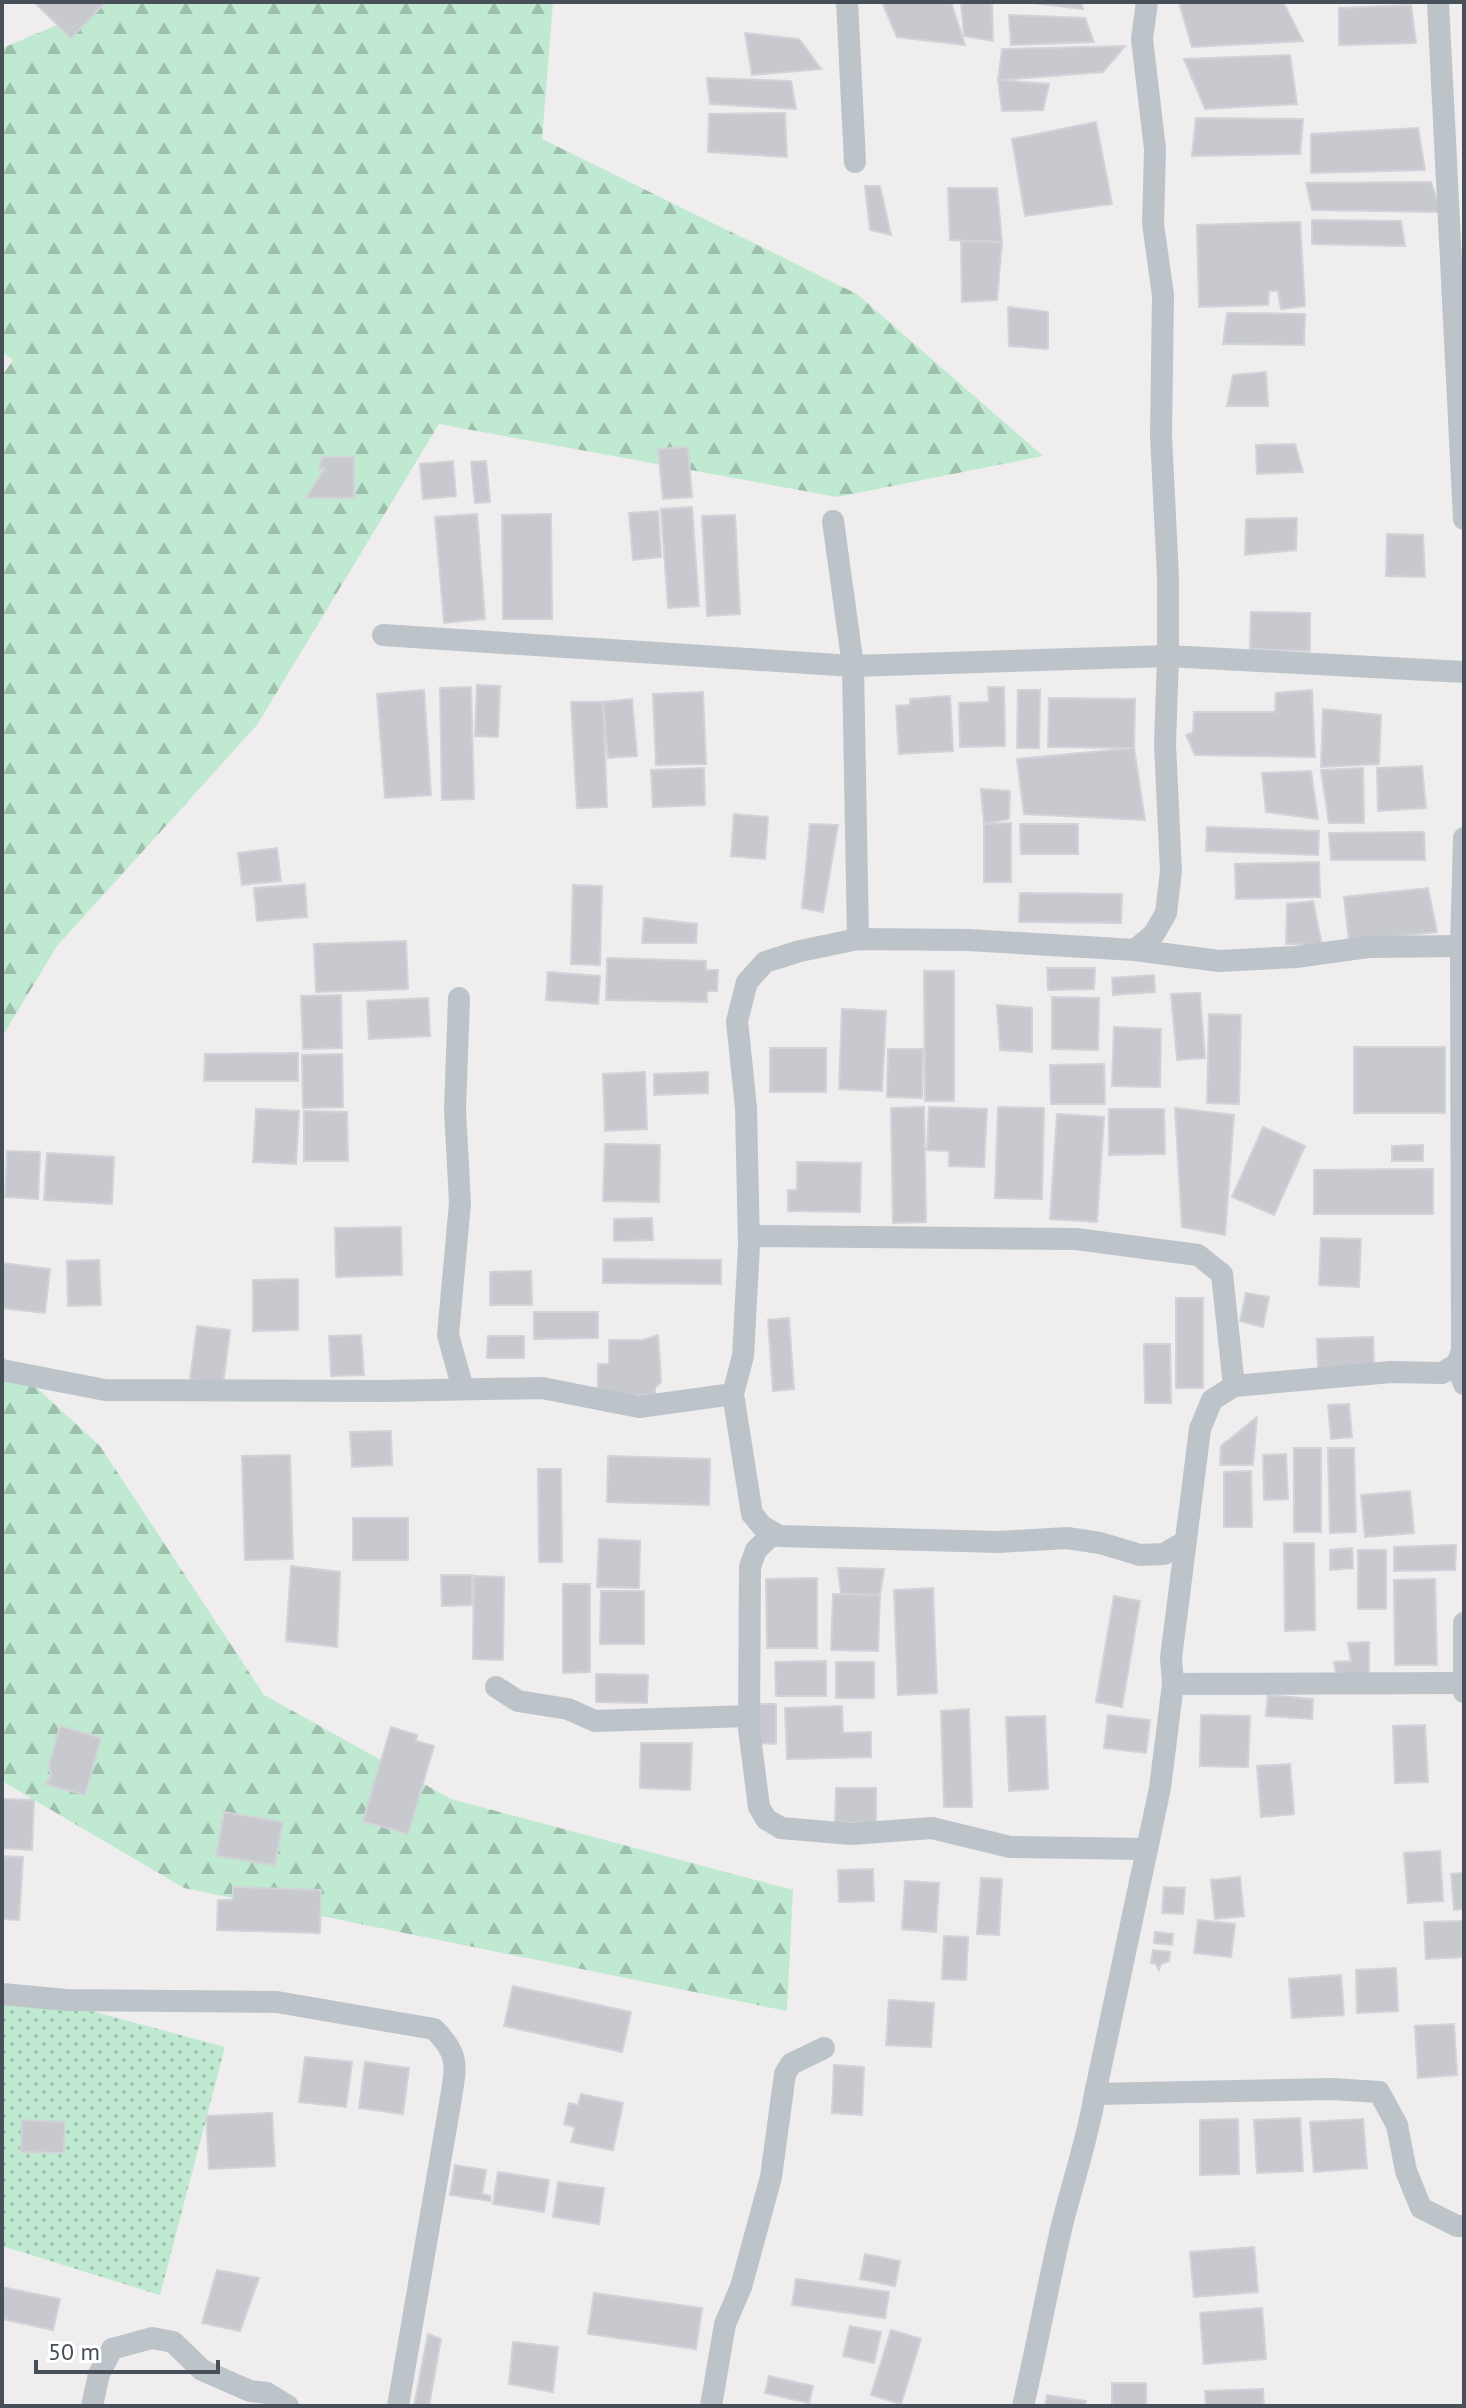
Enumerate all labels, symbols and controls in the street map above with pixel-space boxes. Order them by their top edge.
scale bar [36,2324,218,2374]
text: 50 m [48,2336,100,2367]

